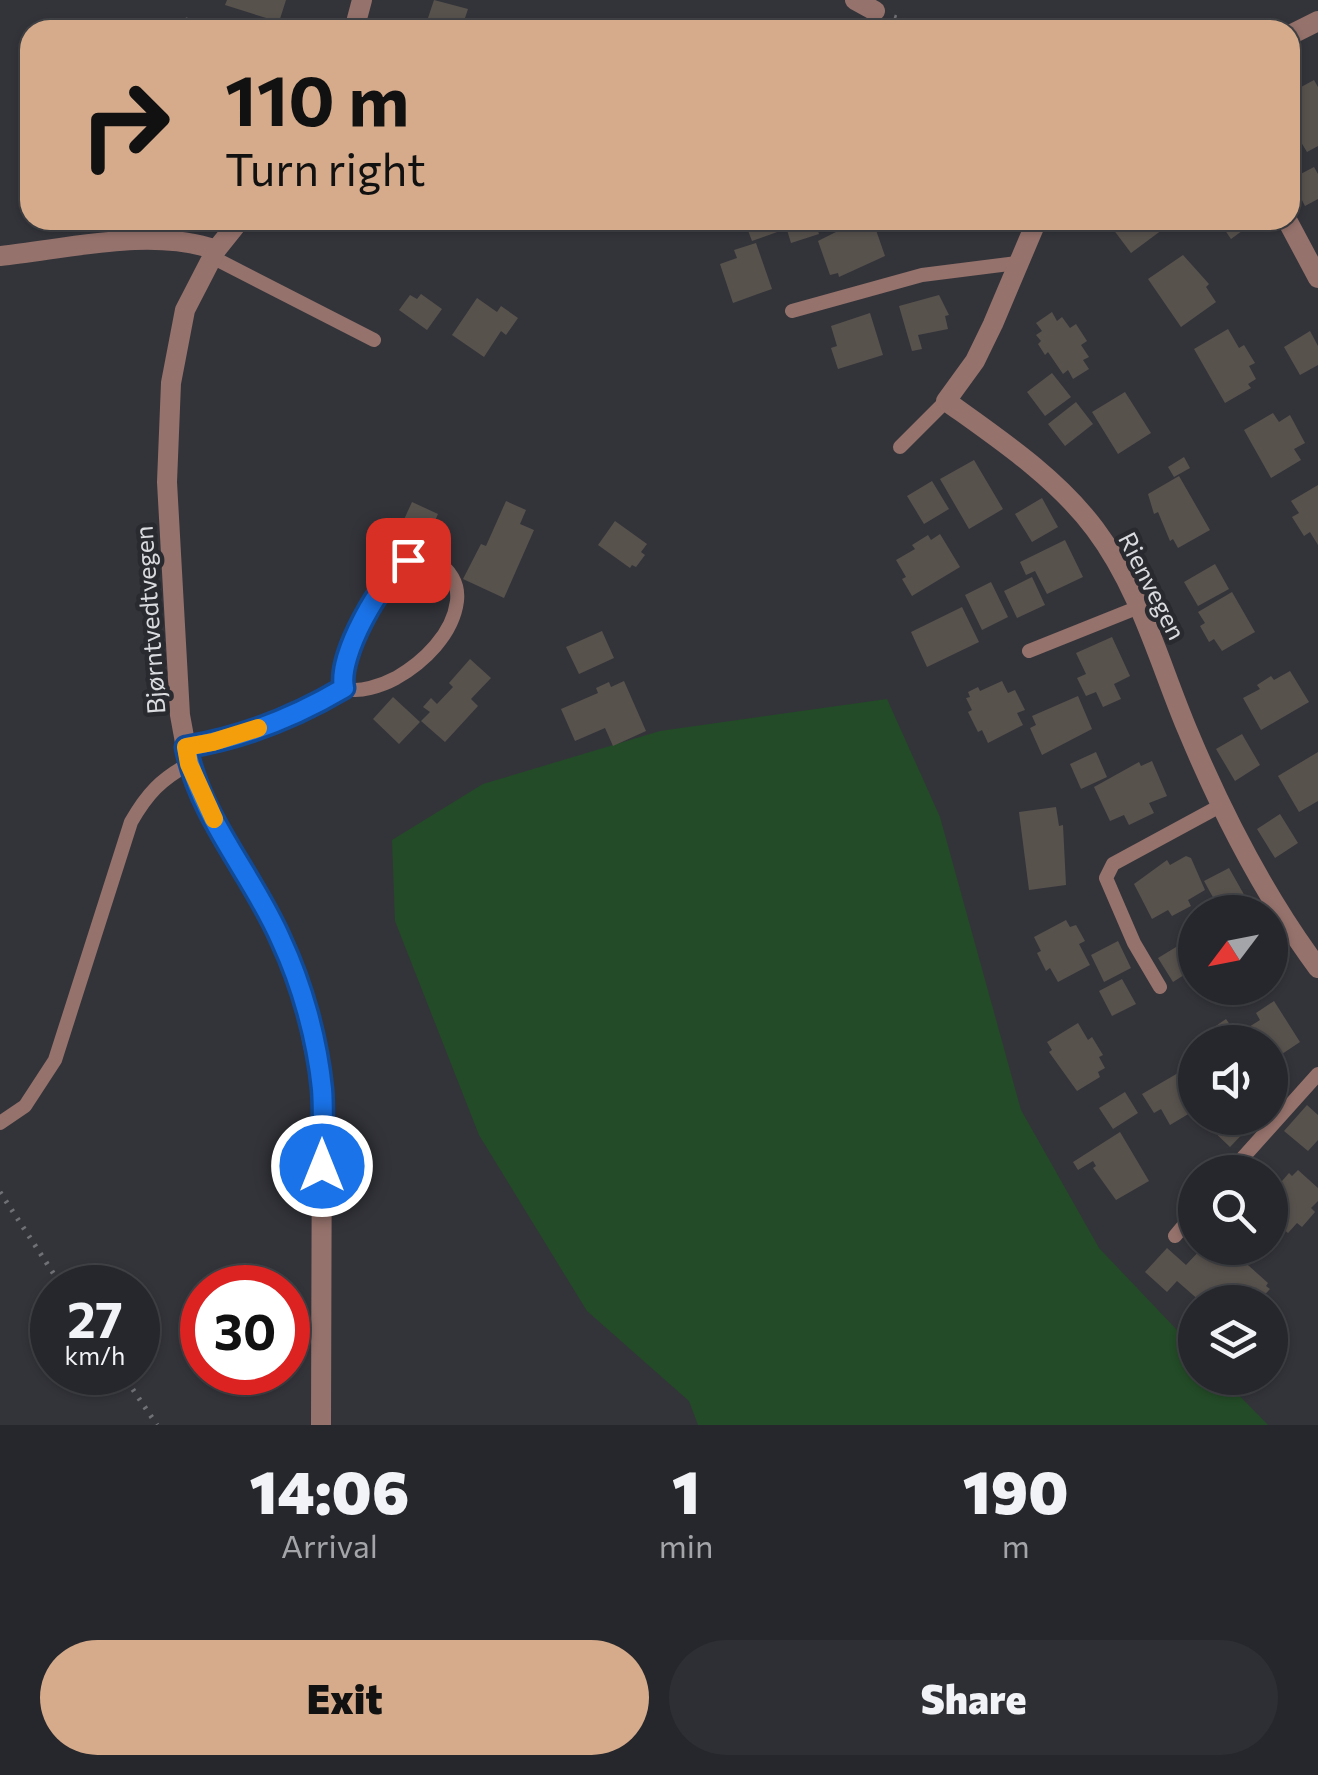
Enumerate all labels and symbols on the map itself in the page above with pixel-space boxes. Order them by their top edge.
pin [366,518,451,603]
street label: Bjørntvedtvegen [127,525,171,715]
street label: Rienvegen [1113,527,1193,644]
north arrow [1178,895,1288,1005]
position arrow [270,1114,374,1218]
speed limit sign: 30 [180,1265,310,1395]

